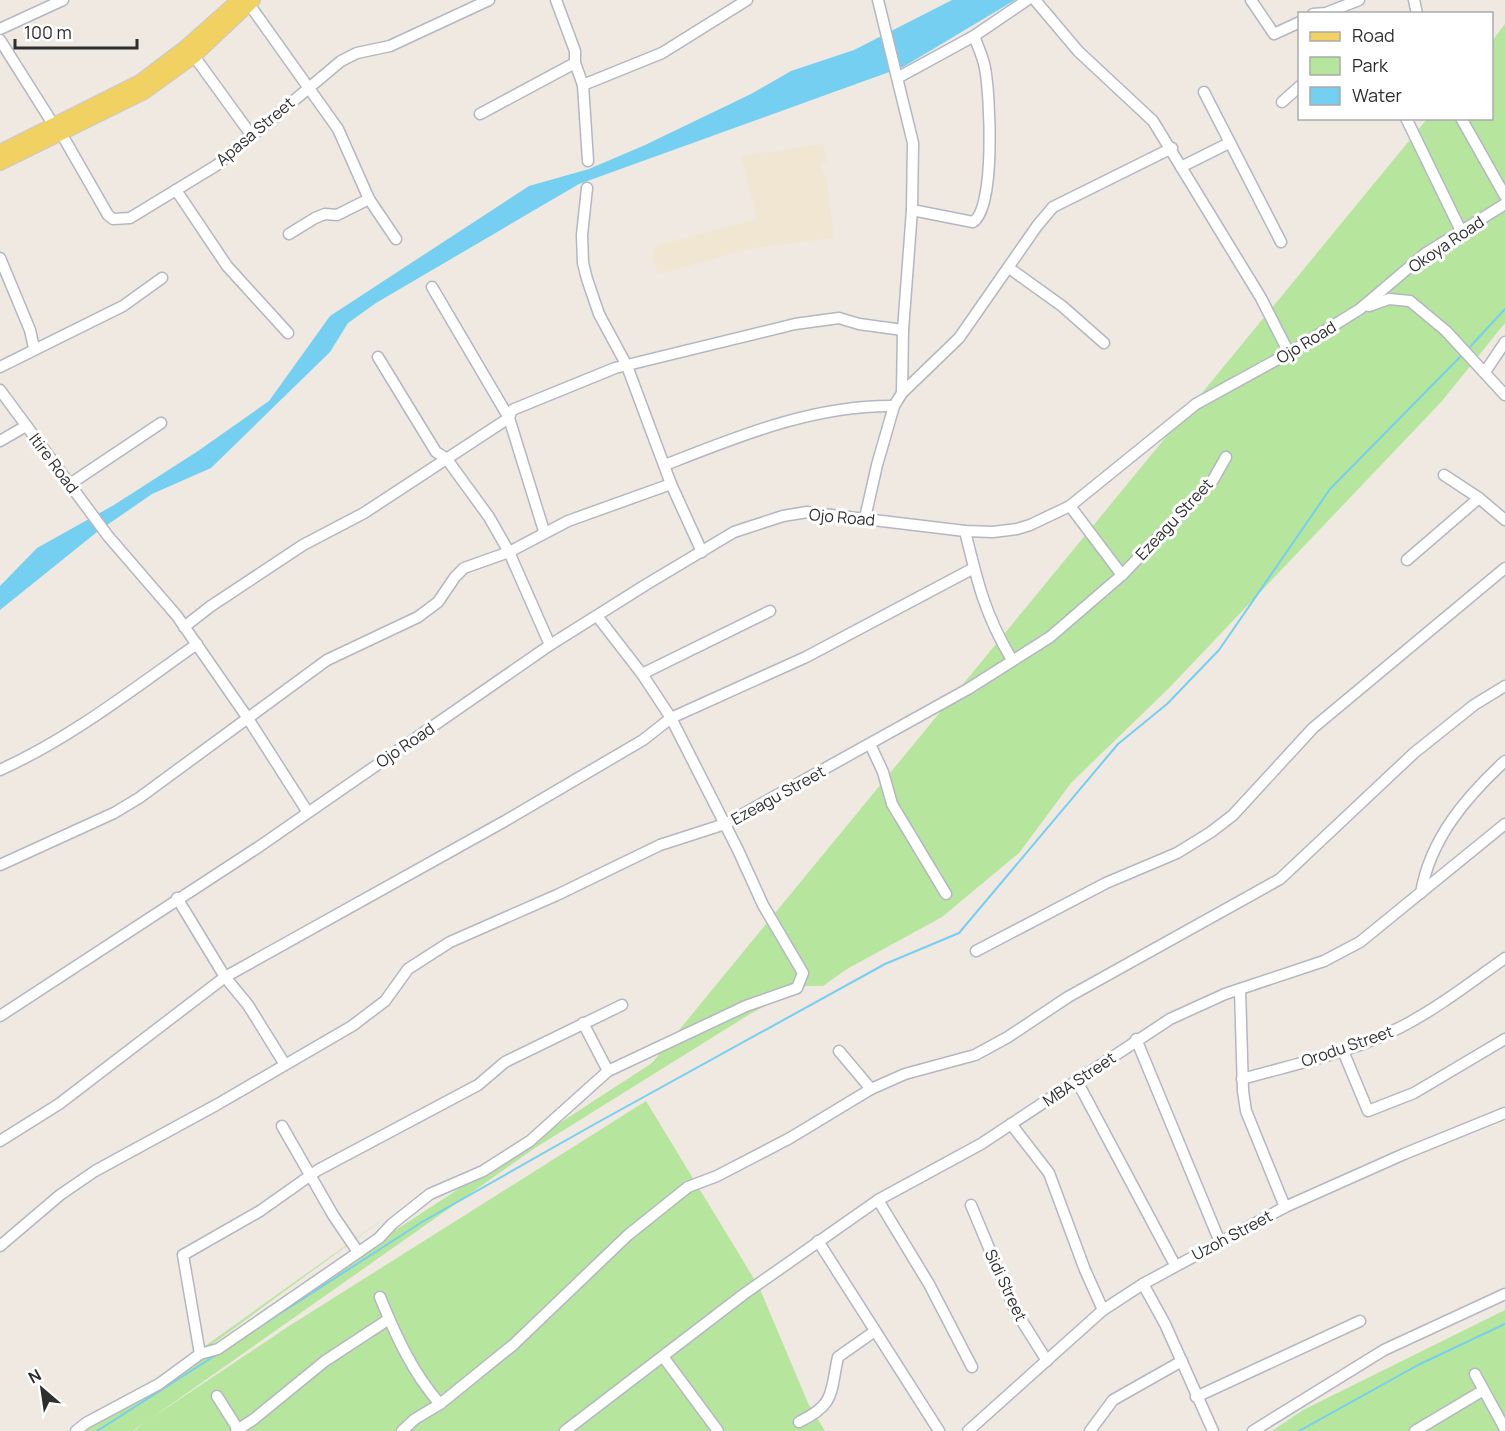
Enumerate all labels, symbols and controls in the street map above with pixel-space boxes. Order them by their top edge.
scale bar [15,12,136,50]
legend [1298,12,1493,120]
text: 100 m [24,20,72,44]
text: Road [1352,23,1395,47]
text: Park [1352,53,1389,77]
text: Water [1352,83,1402,107]
street label: Apasa Street [211,92,299,170]
street label: Okoya Road [1404,211,1488,277]
street label: Ojo Road [1272,316,1340,368]
street label: Itire Road [24,428,84,498]
street label: Ezeagu Street [1130,473,1218,565]
street label: Ojo Road [808,503,876,531]
street label: Ojo Road [371,717,439,773]
street label: Ezeagu Street [727,760,829,830]
street label: Orodu Street [1298,1020,1396,1072]
street label: MBA Street [1038,1047,1120,1111]
street label: Uzoh Street [1188,1205,1276,1265]
street label: Sidi Street [980,1245,1032,1325]
north arrow [12,1359,72,1419]
text: N [24,1363,45,1388]

